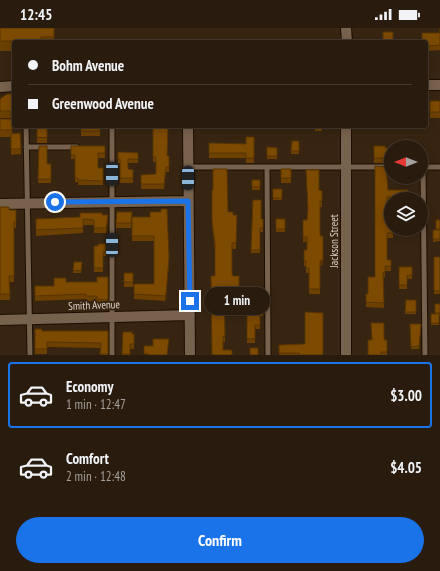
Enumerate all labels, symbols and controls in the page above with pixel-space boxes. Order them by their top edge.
text: 12:45 [20,5,52,24]
text: Bohm Avenue [52,56,124,75]
text: Greenwood Avenue [52,94,154,113]
north arrow [384,140,428,184]
map controls [384,140,428,236]
car [106,162,118,186]
car [182,166,194,190]
button: layers [384,192,428,236]
route start [46,193,64,211]
street label: Jackson Street [327,214,341,269]
car [106,233,118,257]
callout: 1 min [204,287,270,315]
route end [181,292,199,310]
text: 1 min [224,292,250,309]
street label: Smith Avenue [68,297,121,313]
icon: car [18,377,54,413]
text: Economy [66,377,114,396]
text: $3.00 [390,386,422,405]
text: 1 min · 12:47 [66,396,126,413]
icon: car [18,449,54,485]
text: Comfort [66,449,109,468]
text: $4.05 [390,458,422,477]
text: 2 min · 12:48 [66,468,126,485]
button: Confirm [16,517,424,563]

